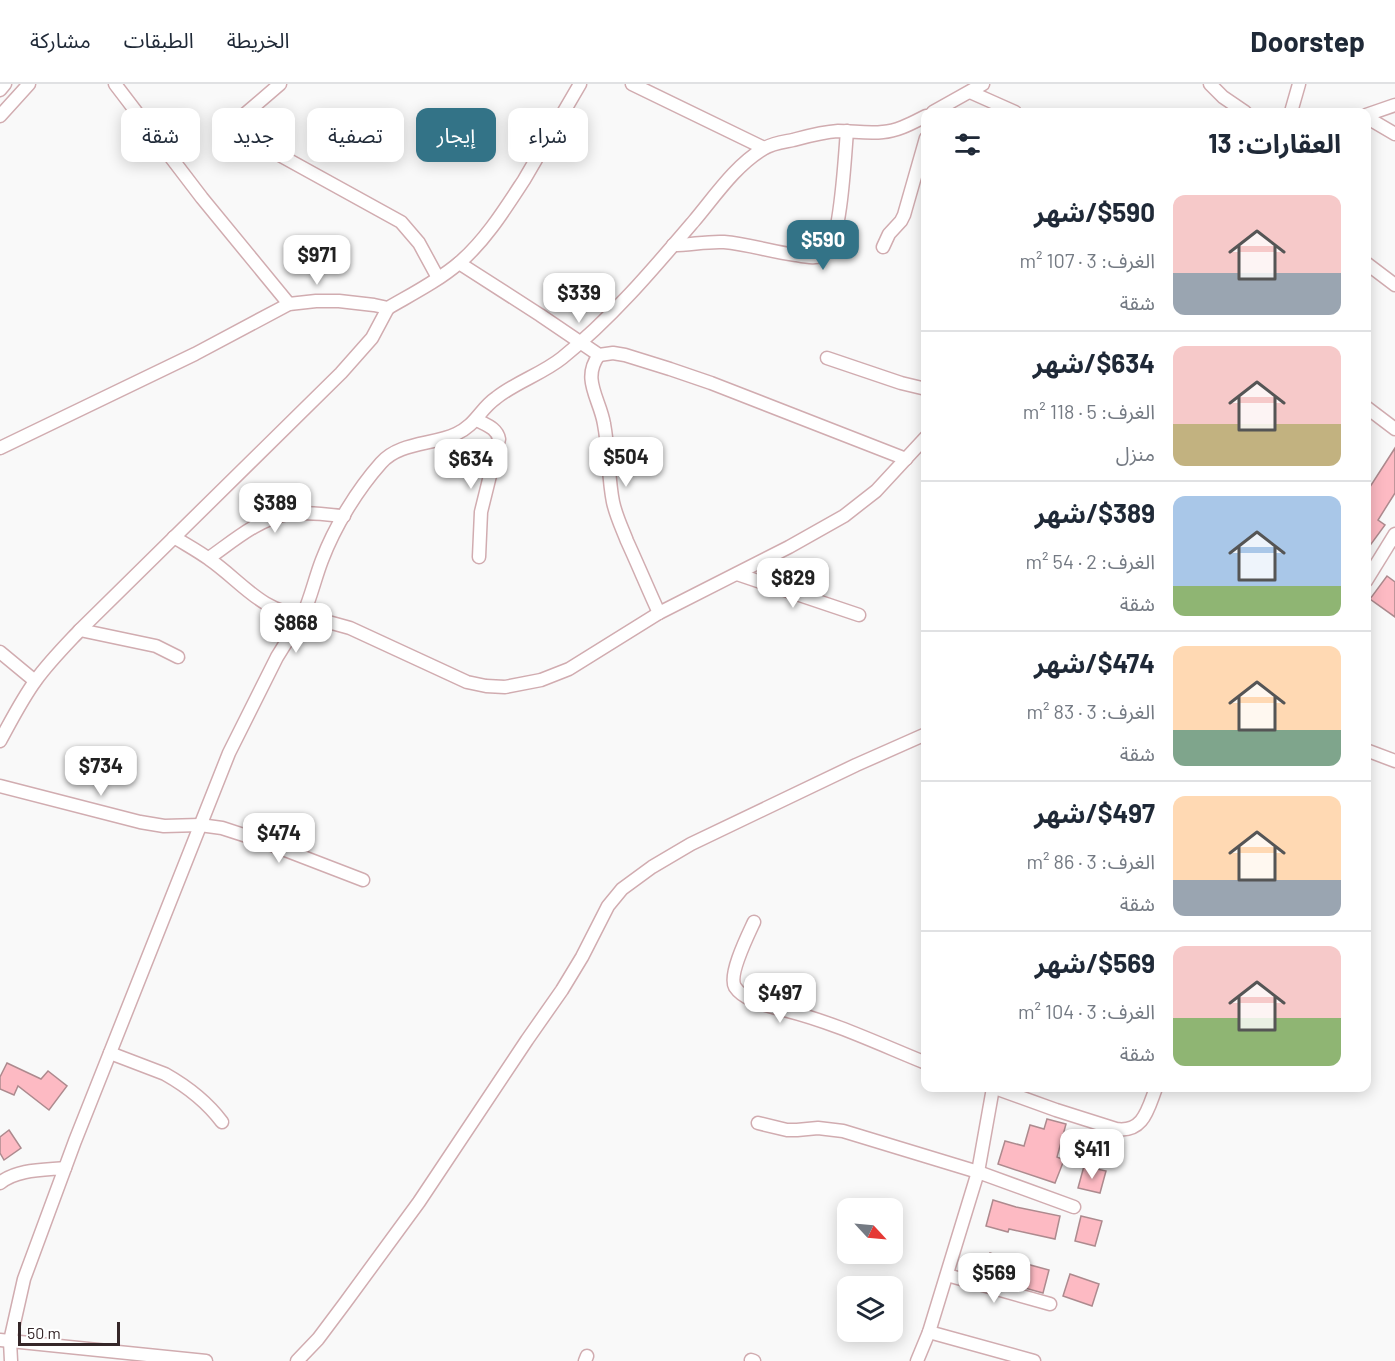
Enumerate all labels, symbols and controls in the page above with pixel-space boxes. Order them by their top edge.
text: Doorstep [1250,24,1365,58]
text: مشاركة [30,27,91,52]
text: الطبقات [124,27,194,52]
text: الخريطة [227,27,290,52]
chip: شقة [121,108,200,162]
chip: جديد [212,108,295,162]
chip: تصفية [307,108,404,162]
chip: إيجار [416,108,496,162]
chip: شراء [508,108,588,162]
text: العقارات: 13 [1208,127,1341,158]
icon: filters [951,128,984,161]
text: $590/شهر [1034,196,1155,227]
icon: home [1221,219,1293,291]
pin: $590 [787,220,859,271]
text: $590 [801,227,845,251]
pin: $971 [281,235,353,286]
text: $971 [297,242,337,266]
text: الغرف: 3 · 107 m² [1020,248,1155,272]
pin: $339 [543,273,615,324]
text: $339 [557,280,601,304]
text: شقة [1120,290,1155,314]
text: $634/شهر [1033,347,1155,378]
icon: home [1221,370,1293,442]
text: الغرف: 5 · 118 m² [1023,399,1155,423]
pin: $504 [590,437,662,488]
pin: $634 [435,439,507,490]
text: منزل [1116,441,1155,465]
text: $504 [603,444,649,468]
text: $634 [448,446,494,470]
pin: $389 [239,483,311,534]
text: $389 [253,490,297,514]
text: $389/شهر [1035,497,1155,528]
icon: home [1221,520,1293,592]
text: الغرف: 2 · 54 m² [1026,549,1155,573]
pin: $829 [757,558,829,609]
text: $829 [771,565,815,589]
text: شقة [1120,591,1155,615]
pin: $868 [260,603,332,654]
text: $868 [274,610,318,634]
text: $474/شهر [1034,647,1155,678]
icon: home [1221,670,1293,742]
text: الغرف: 3 · 83 m² [1027,699,1155,723]
text: شقة [1120,741,1155,765]
pin: $734 [65,746,137,797]
text: $734 [79,753,123,777]
text: $497/شهر [1034,797,1155,828]
pin: $474 [243,813,315,864]
text: $474 [257,820,301,844]
icon: home [1221,820,1293,892]
text: الغرف: 3 · 86 m² [1027,849,1155,873]
text: شقة [1120,891,1155,915]
text: $569/شهر [1035,947,1155,978]
icon: home [1221,970,1293,1042]
pin: $497 [744,973,816,1024]
text: $497 [758,980,802,1004]
text: الغرف: 3 · 104 m² [1018,999,1155,1023]
text: شقة [1120,1041,1155,1065]
pin: $411 [1056,1129,1128,1180]
text: $411 [1074,1136,1110,1160]
north arrow [837,1198,903,1264]
map controls [837,1198,903,1342]
pin: $569 [958,1253,1030,1304]
text: $569 [972,1260,1016,1284]
button: layers [837,1276,903,1342]
scale bar [18,1319,120,1346]
text: 50 m [27,1323,61,1342]

